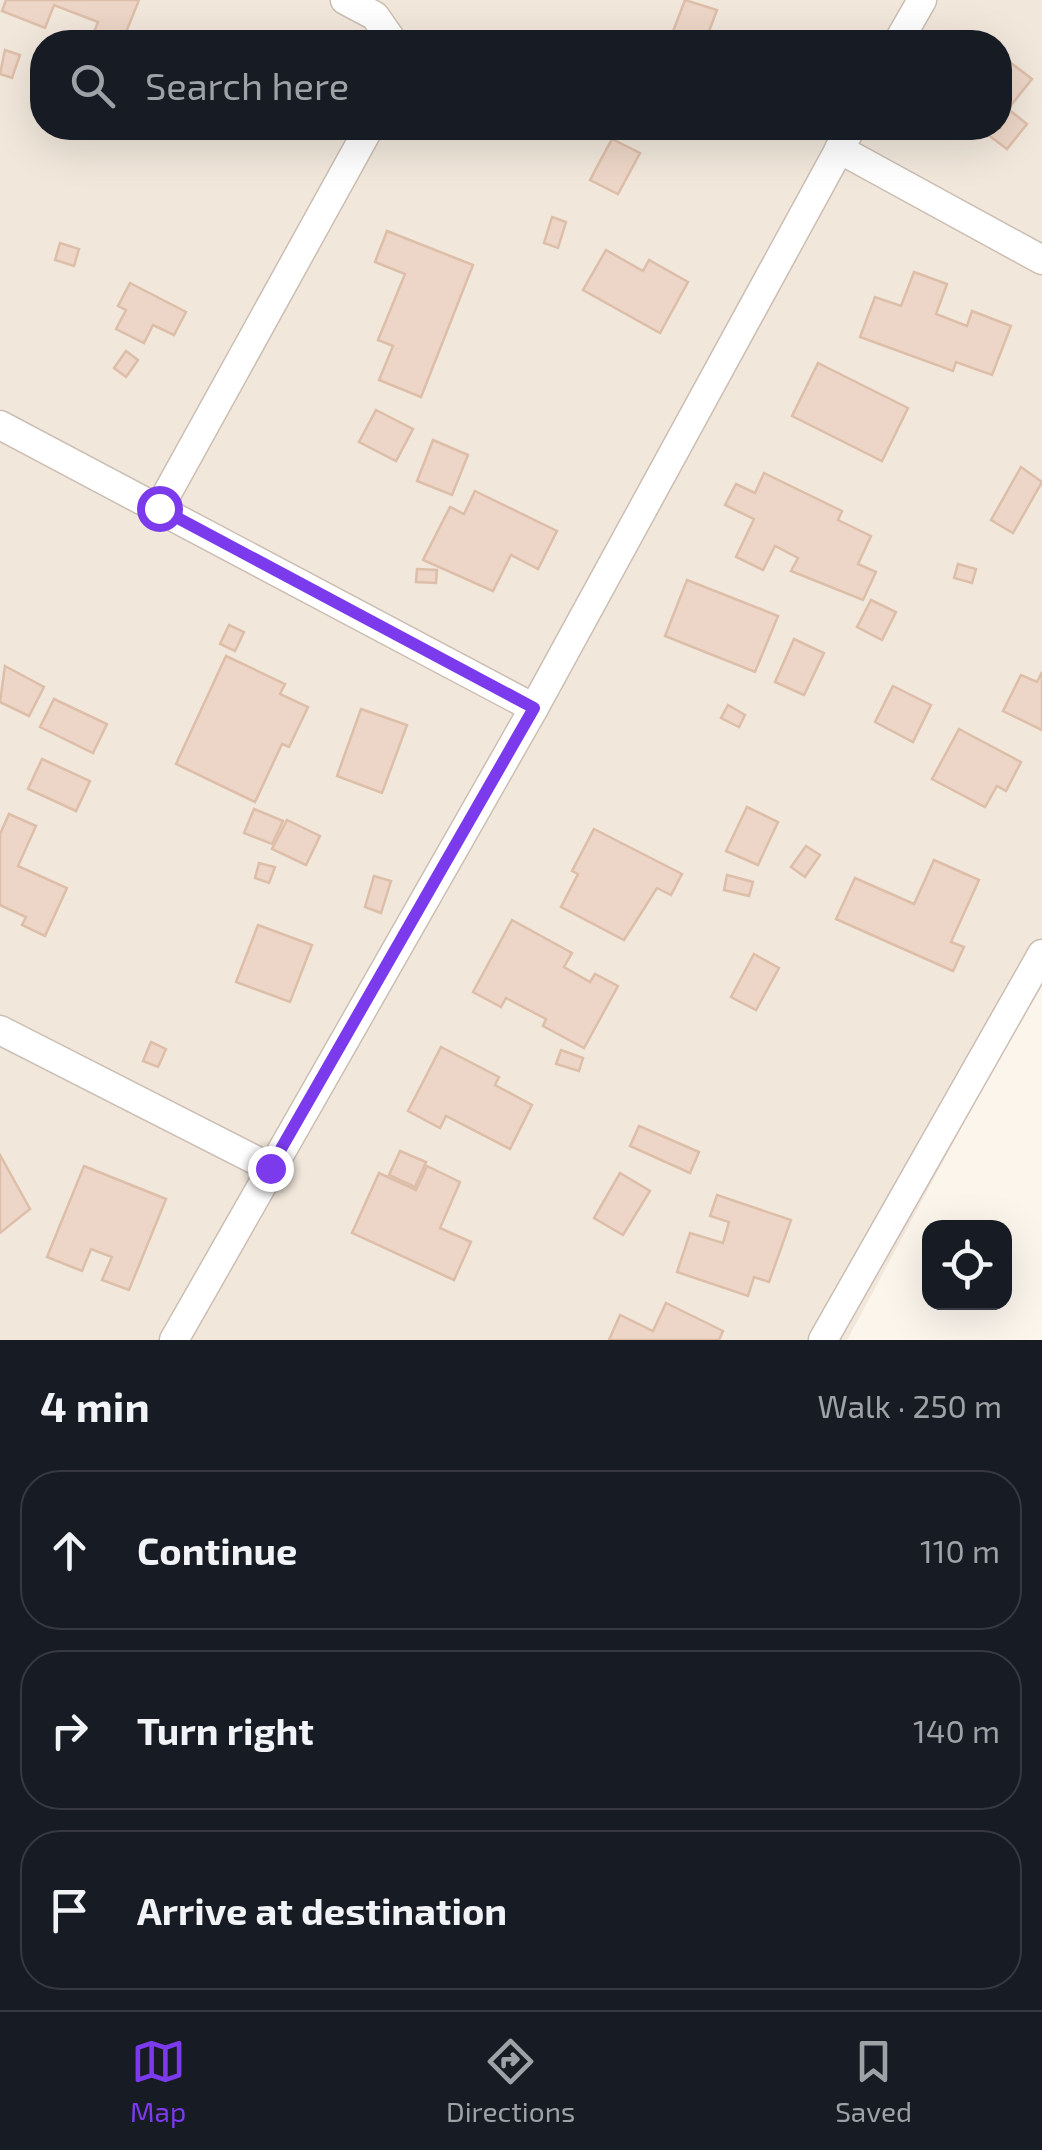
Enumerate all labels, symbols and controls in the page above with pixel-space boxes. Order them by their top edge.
search box [30,30,1012,140]
icon: search [65,58,120,113]
text: Search here [145,62,349,108]
route start [137,486,183,532]
route end [248,1146,294,1192]
map controls [922,1220,1012,1310]
button: locate [922,1220,1012,1310]
text: 4 min [40,1380,150,1430]
text: Walk · 250 m [818,1386,1002,1424]
icon: ahead [42,1523,97,1578]
text: Continue [137,1527,297,1573]
text: 110 m [920,1531,1000,1569]
icon: right [42,1703,97,1758]
text: Turn right [137,1707,314,1753]
text: 140 m [913,1711,1000,1749]
icon: arrive [42,1883,97,1938]
text: Arrive at destination [137,1887,507,1933]
tab: Map [130,2034,186,2128]
tab: Directions [446,2034,575,2128]
tab: Saved [835,2034,912,2128]

